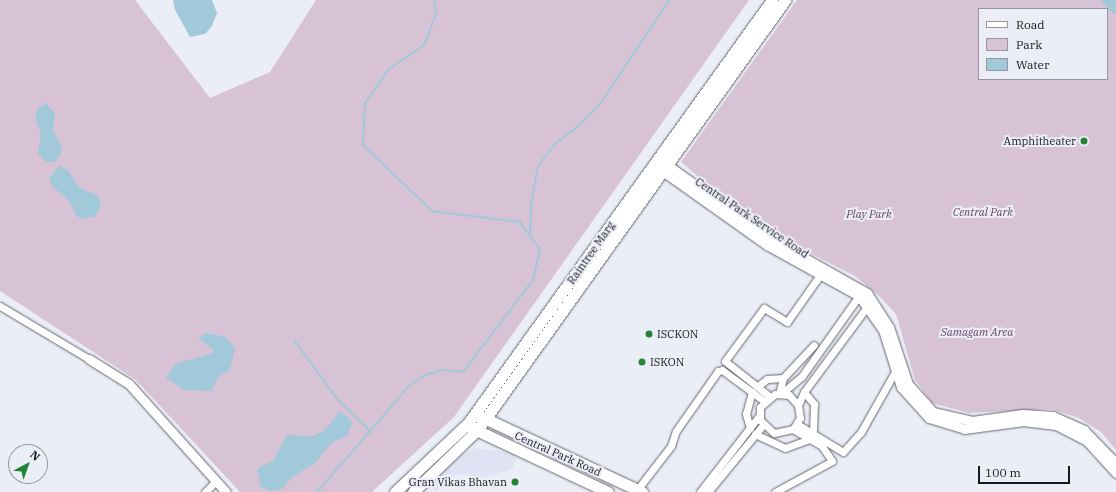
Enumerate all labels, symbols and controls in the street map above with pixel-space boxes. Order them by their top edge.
legend [978,8,1108,80]
text: Road [1016,17,1045,32]
text: Park [1016,37,1042,52]
text: Water [1016,57,1049,72]
place label: Amphitheater [1004,134,1076,148]
marker: Amphitheater [1079,136,1089,146]
street label: Central Park Service Road [693,175,811,261]
park label: Central Park [953,205,1013,219]
park label: Play Park [846,207,892,221]
street label: Raintree Marg [565,219,617,287]
park label: Samagam Area [941,325,1013,339]
place label: ISCKON [657,327,698,341]
marker: ISCKON [644,329,654,339]
place label: ISKON [650,355,684,369]
marker: ISKON [637,357,647,367]
street label: Central Park Road [513,429,603,479]
north arrow [8,444,48,484]
text: N [27,448,43,464]
scale bar [980,458,1072,484]
text: 100 m [985,465,1021,480]
place label: Gran Vikas Bhavan [409,475,507,489]
marker: Gran Vikas Bhavan [510,477,520,487]

